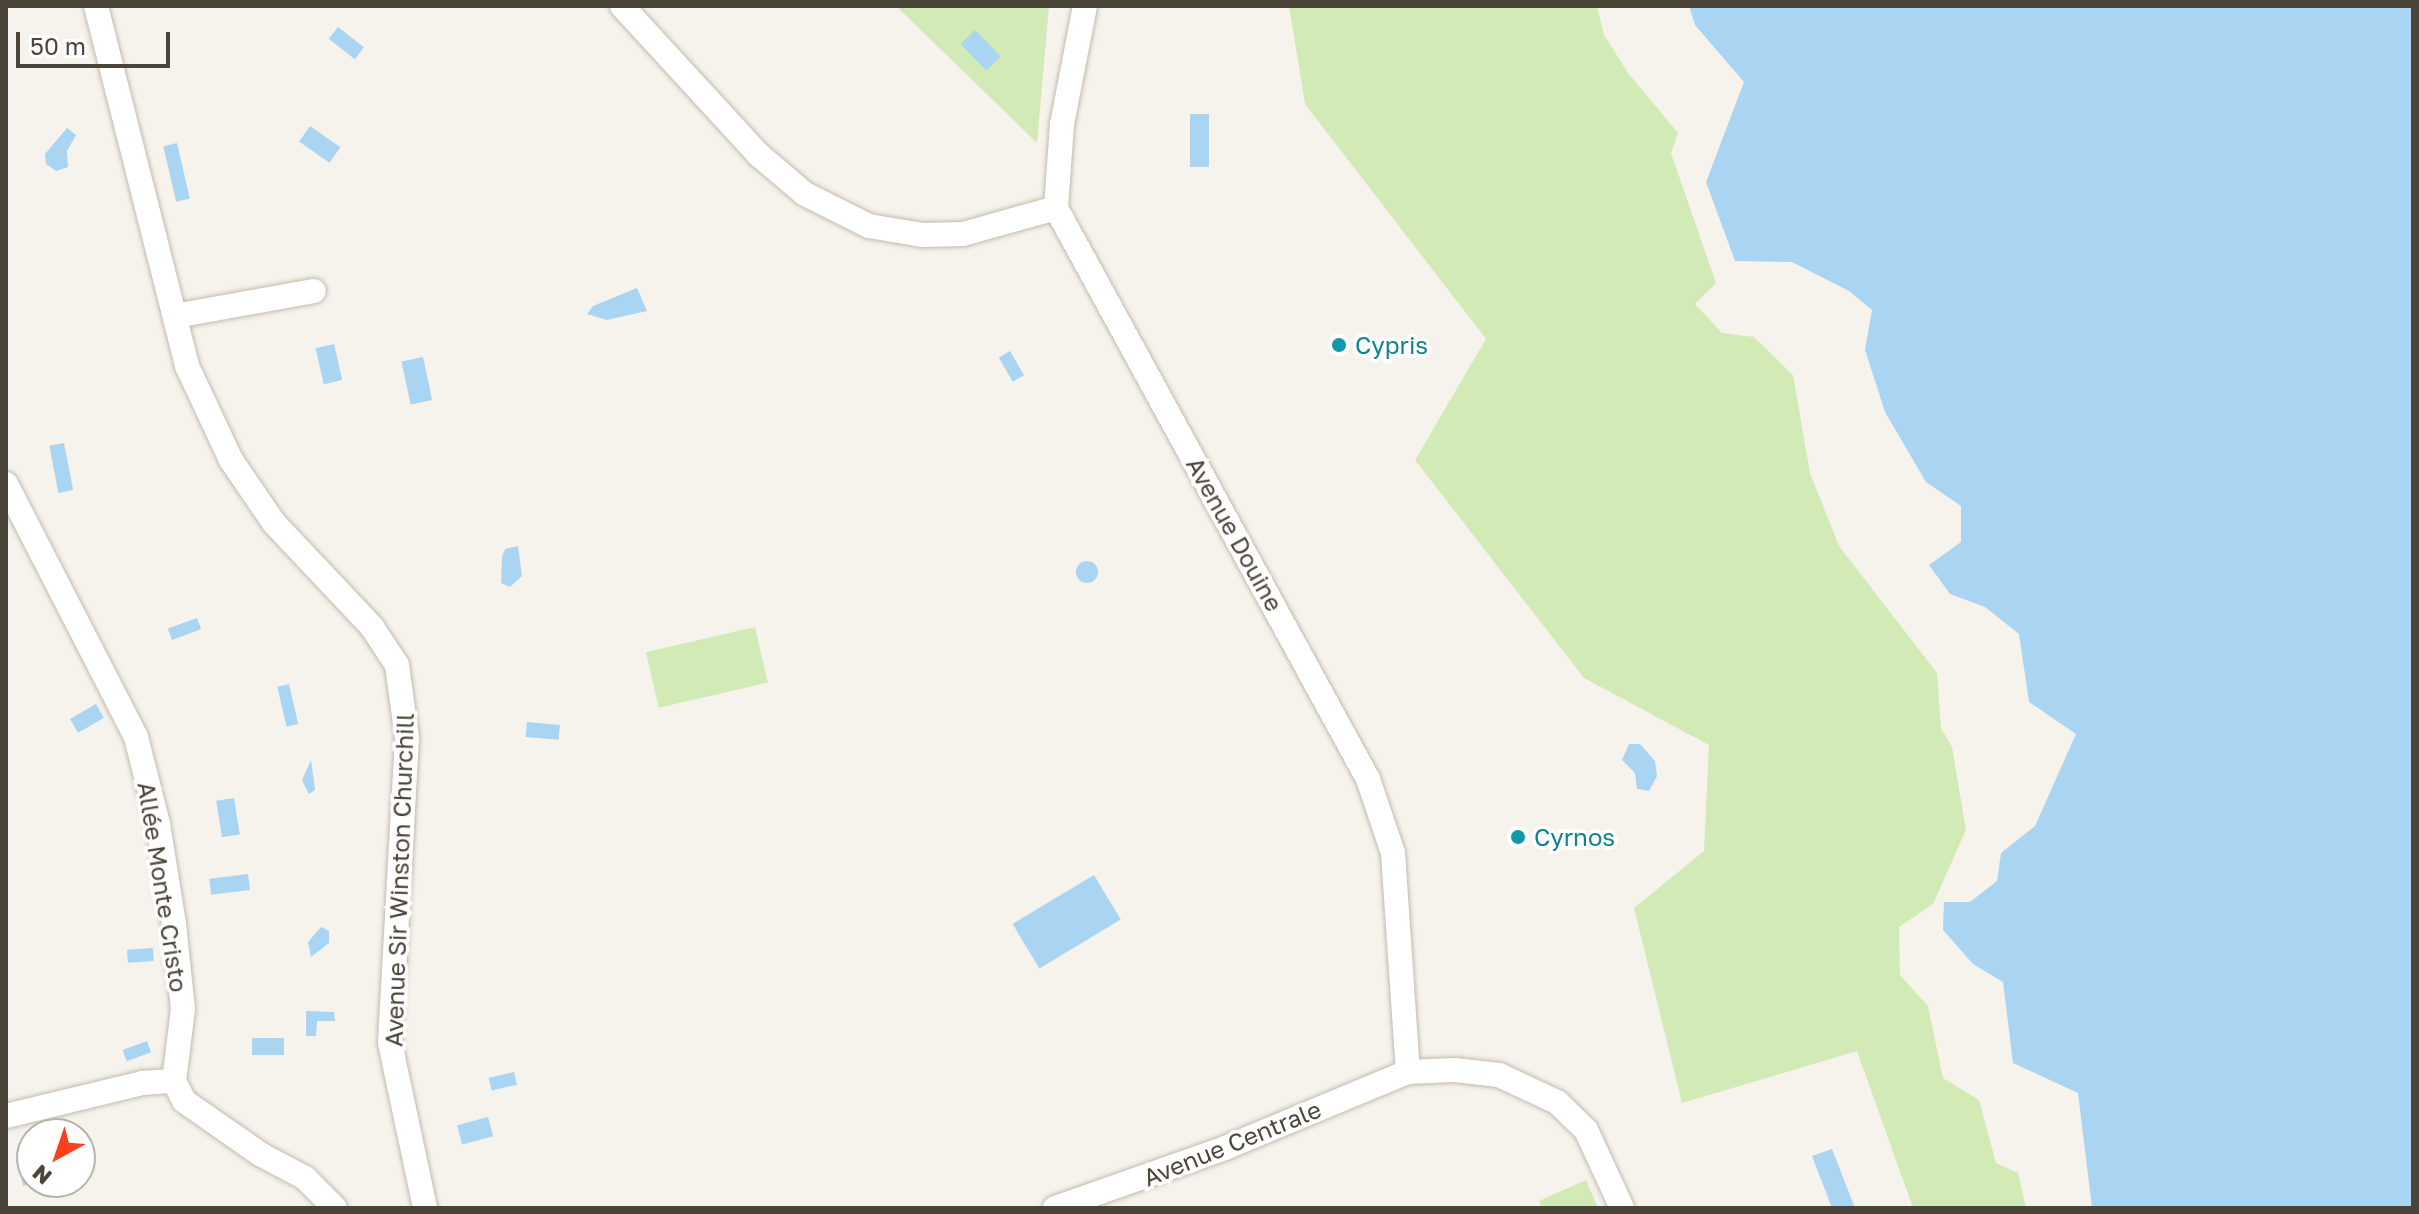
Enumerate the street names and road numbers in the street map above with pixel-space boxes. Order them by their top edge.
street label: Avenue Douine [1181,452,1289,616]
street label: Avenue Sir Winston Churchill [379,713,419,1047]
street label: Allée Monte Cristo [132,780,194,994]
street label: Avenue Centrale [1139,1094,1325,1192]

